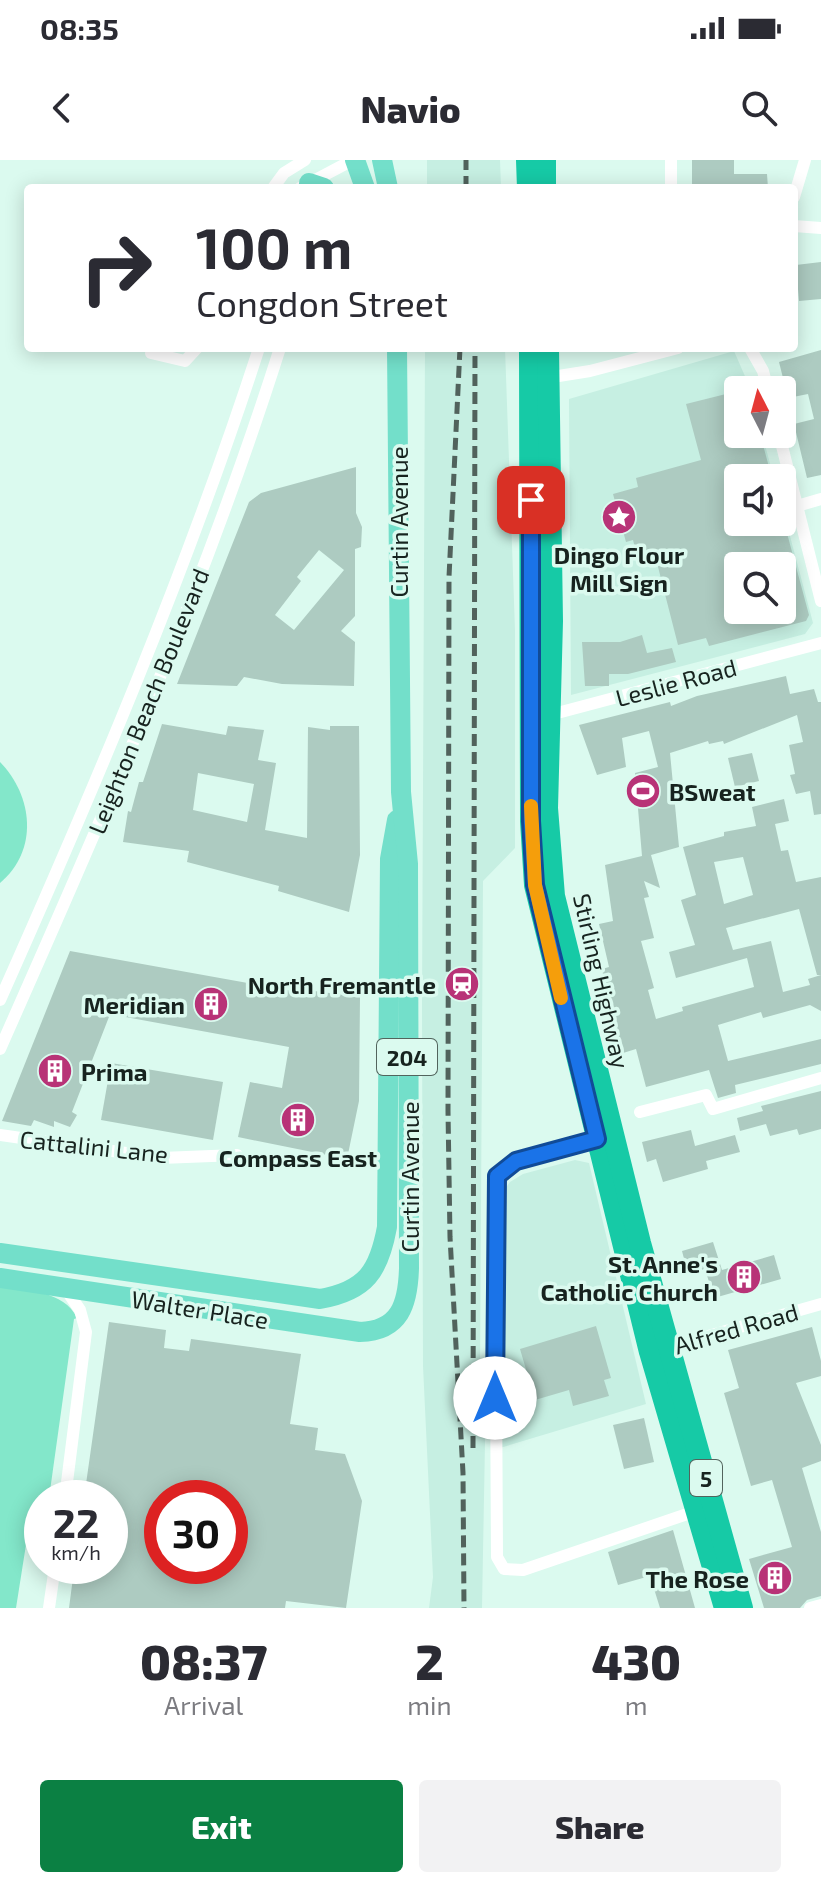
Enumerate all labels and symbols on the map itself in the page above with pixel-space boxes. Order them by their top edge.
north arrow [724,376,796,448]
street label: Curtin Avenue [384,446,413,598]
pin [497,466,565,534]
place icon: Dingo Flour Mill Sign [600,498,638,536]
place label: Dingo Flour Mill Sign [554,540,685,597]
street label: Leighton Beach Boulevard [81,564,215,838]
street label: Leslie Road [612,652,740,712]
sports icon: BSweat [624,772,662,810]
place label: BSweat [669,777,756,806]
street label: Stirling Highway [568,891,636,1072]
station icon: North Fremantle [443,965,481,1003]
place label: North Fremantle [248,970,436,999]
building icon: Meridian [192,985,230,1023]
place label: Meridian [84,990,185,1019]
road number: 204 [377,1039,437,1075]
building icon: Prima [36,1052,74,1090]
place label: Prima [81,1057,148,1086]
building icon: Compass East [279,1101,317,1139]
street label: Curtin Avenue [395,1101,424,1253]
street label: Cattalini Lane [18,1124,170,1168]
place label: Compass East [219,1143,377,1172]
place label: St. Anne's Catholic Church [540,1249,718,1306]
building icon: St. Anne's Catholic Church [725,1258,763,1296]
street label: Walter Place [130,1284,270,1334]
street label: Alfred Road [671,1296,801,1360]
position arrow [453,1356,537,1440]
road number: 5 [690,1460,722,1496]
speed limit sign: 30 [144,1480,248,1584]
building icon: The Rose [756,1559,794,1597]
place label: The Rose [646,1564,749,1593]

